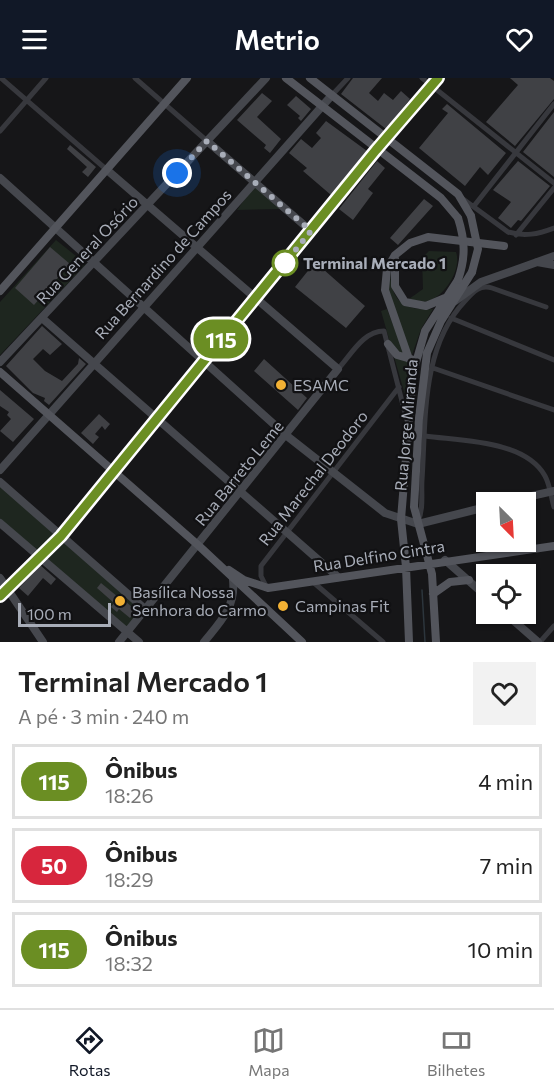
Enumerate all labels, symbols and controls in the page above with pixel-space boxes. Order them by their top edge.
icon: menu [18,23,51,56]
text: Metrio [234,23,320,56]
icon: heart [503,23,536,56]
your location [162,158,192,188]
street label: Rua Bernardino de Campos [90,185,235,343]
street label: Rua General Osório [32,192,141,308]
marker: Terminal Mercado 1 [272,250,298,276]
place label: Terminal Mercado 1 [303,253,446,272]
line badge: 115 [186,320,256,358]
text: 115 [205,327,237,352]
street label: Rua Jorge Miranda [390,358,421,492]
place label: ESAMC [293,375,349,394]
marker: ESAMC [274,378,288,392]
street label: Rua Marechal Deodoro [254,406,371,549]
street label: Rua Barreto Leme [190,416,287,529]
north arrow [476,492,536,552]
map controls [476,492,536,624]
street label: Rua Delfino Cintra [312,536,446,575]
button: locate [476,564,536,624]
place label: Basílica Nossa Senhora do Carmo [132,582,267,619]
marker: Basílica Nossa Senhora do Carmo [113,594,127,608]
place label: Campinas Fit [295,596,390,615]
marker: Campinas Fit [276,599,290,613]
scale bar [18,600,111,628]
text: 100 m [27,604,72,623]
button: heart [473,662,536,725]
text: Terminal Mercado 1 [18,664,268,698]
text: A pé · 3 min · 240 m [18,704,189,728]
text: Ônibus [105,756,178,783]
text: 4 min [478,768,533,795]
text: 115 [38,769,70,794]
text: 18:26 [105,783,154,807]
text: Ônibus [105,840,178,867]
text: 7 min [480,852,533,879]
text: 50 [41,853,67,878]
text: 18:29 [105,867,154,891]
text: Ônibus [105,924,178,951]
text: 10 min [468,936,533,963]
text: 115 [38,937,70,962]
text: 18:32 [105,951,153,975]
tab: Rotas [69,1024,111,1079]
tab: Mapa [248,1024,290,1079]
tab: Bilhetes [427,1024,485,1079]

